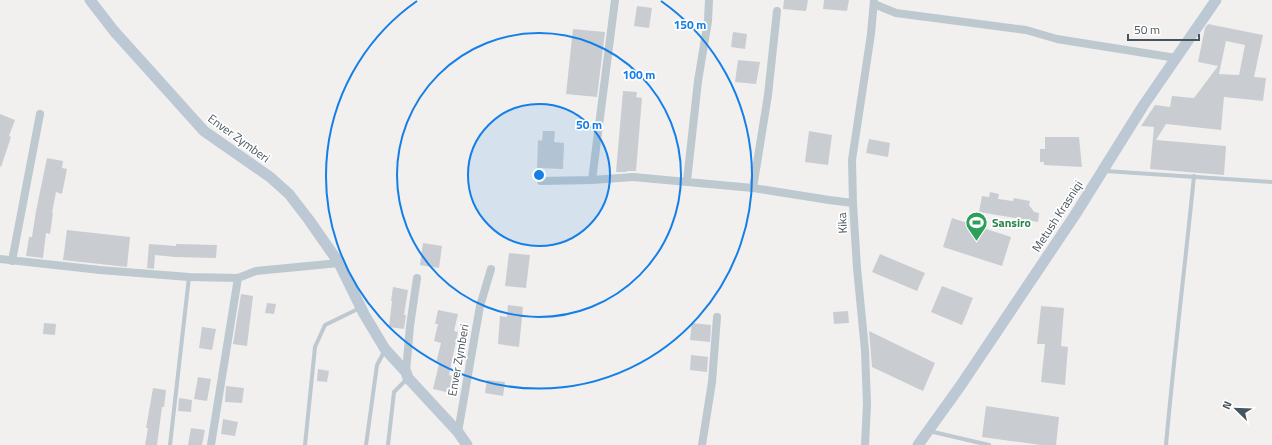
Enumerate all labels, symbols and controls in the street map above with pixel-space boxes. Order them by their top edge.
text: 150 m [674,15,706,34]
scale bar [1128,16,1199,42]
text: 50 m [1134,20,1160,39]
text: 100 m [623,65,655,84]
street label: Enver Zymberi [204,109,274,167]
text: 50 m [576,115,602,134]
centre of rings [532,168,546,182]
street label: Metush Krasniqi [1027,177,1087,255]
sports icon: Sansiro [964,209,990,242]
street label: Kika [832,212,852,234]
place label: Sansiro [992,213,1031,232]
street label: Enver Zymberi [442,322,474,398]
north arrow [1216,389,1256,429]
text: N [1218,398,1236,412]

